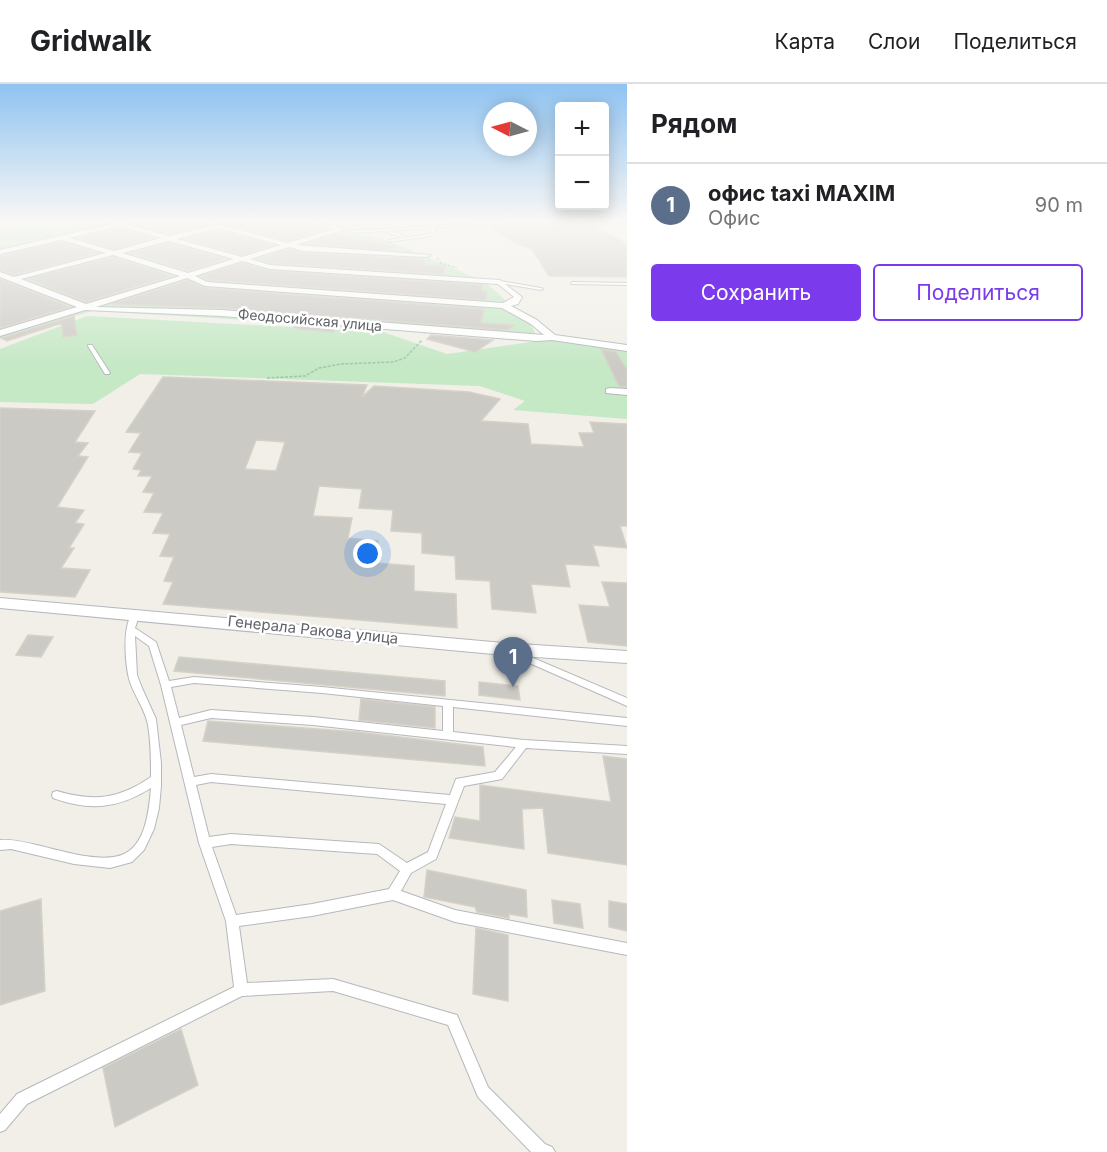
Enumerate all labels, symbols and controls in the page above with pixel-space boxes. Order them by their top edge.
text: Gridwalk [30,24,152,58]
text: Карта [775,29,835,54]
text: Слои [868,29,920,54]
text: Поделиться [953,29,1077,54]
north arrow [483,102,537,156]
map controls [555,102,609,210]
button: + [555,102,609,156]
text: Рядом [651,108,737,139]
button: − [555,156,609,210]
text: офис taxi MAXIM [708,180,895,206]
text: 1 [666,193,675,217]
text: 90 m [1035,193,1083,217]
text: Офис [708,206,760,230]
button: Сохранить [651,264,861,321]
button: Поделиться [873,264,1083,321]
street label: Феодосийская улица [237,305,383,334]
your location [353,539,382,568]
street label: Генерала Ракова улица [227,611,399,648]
pin: 1 [494,638,532,687]

